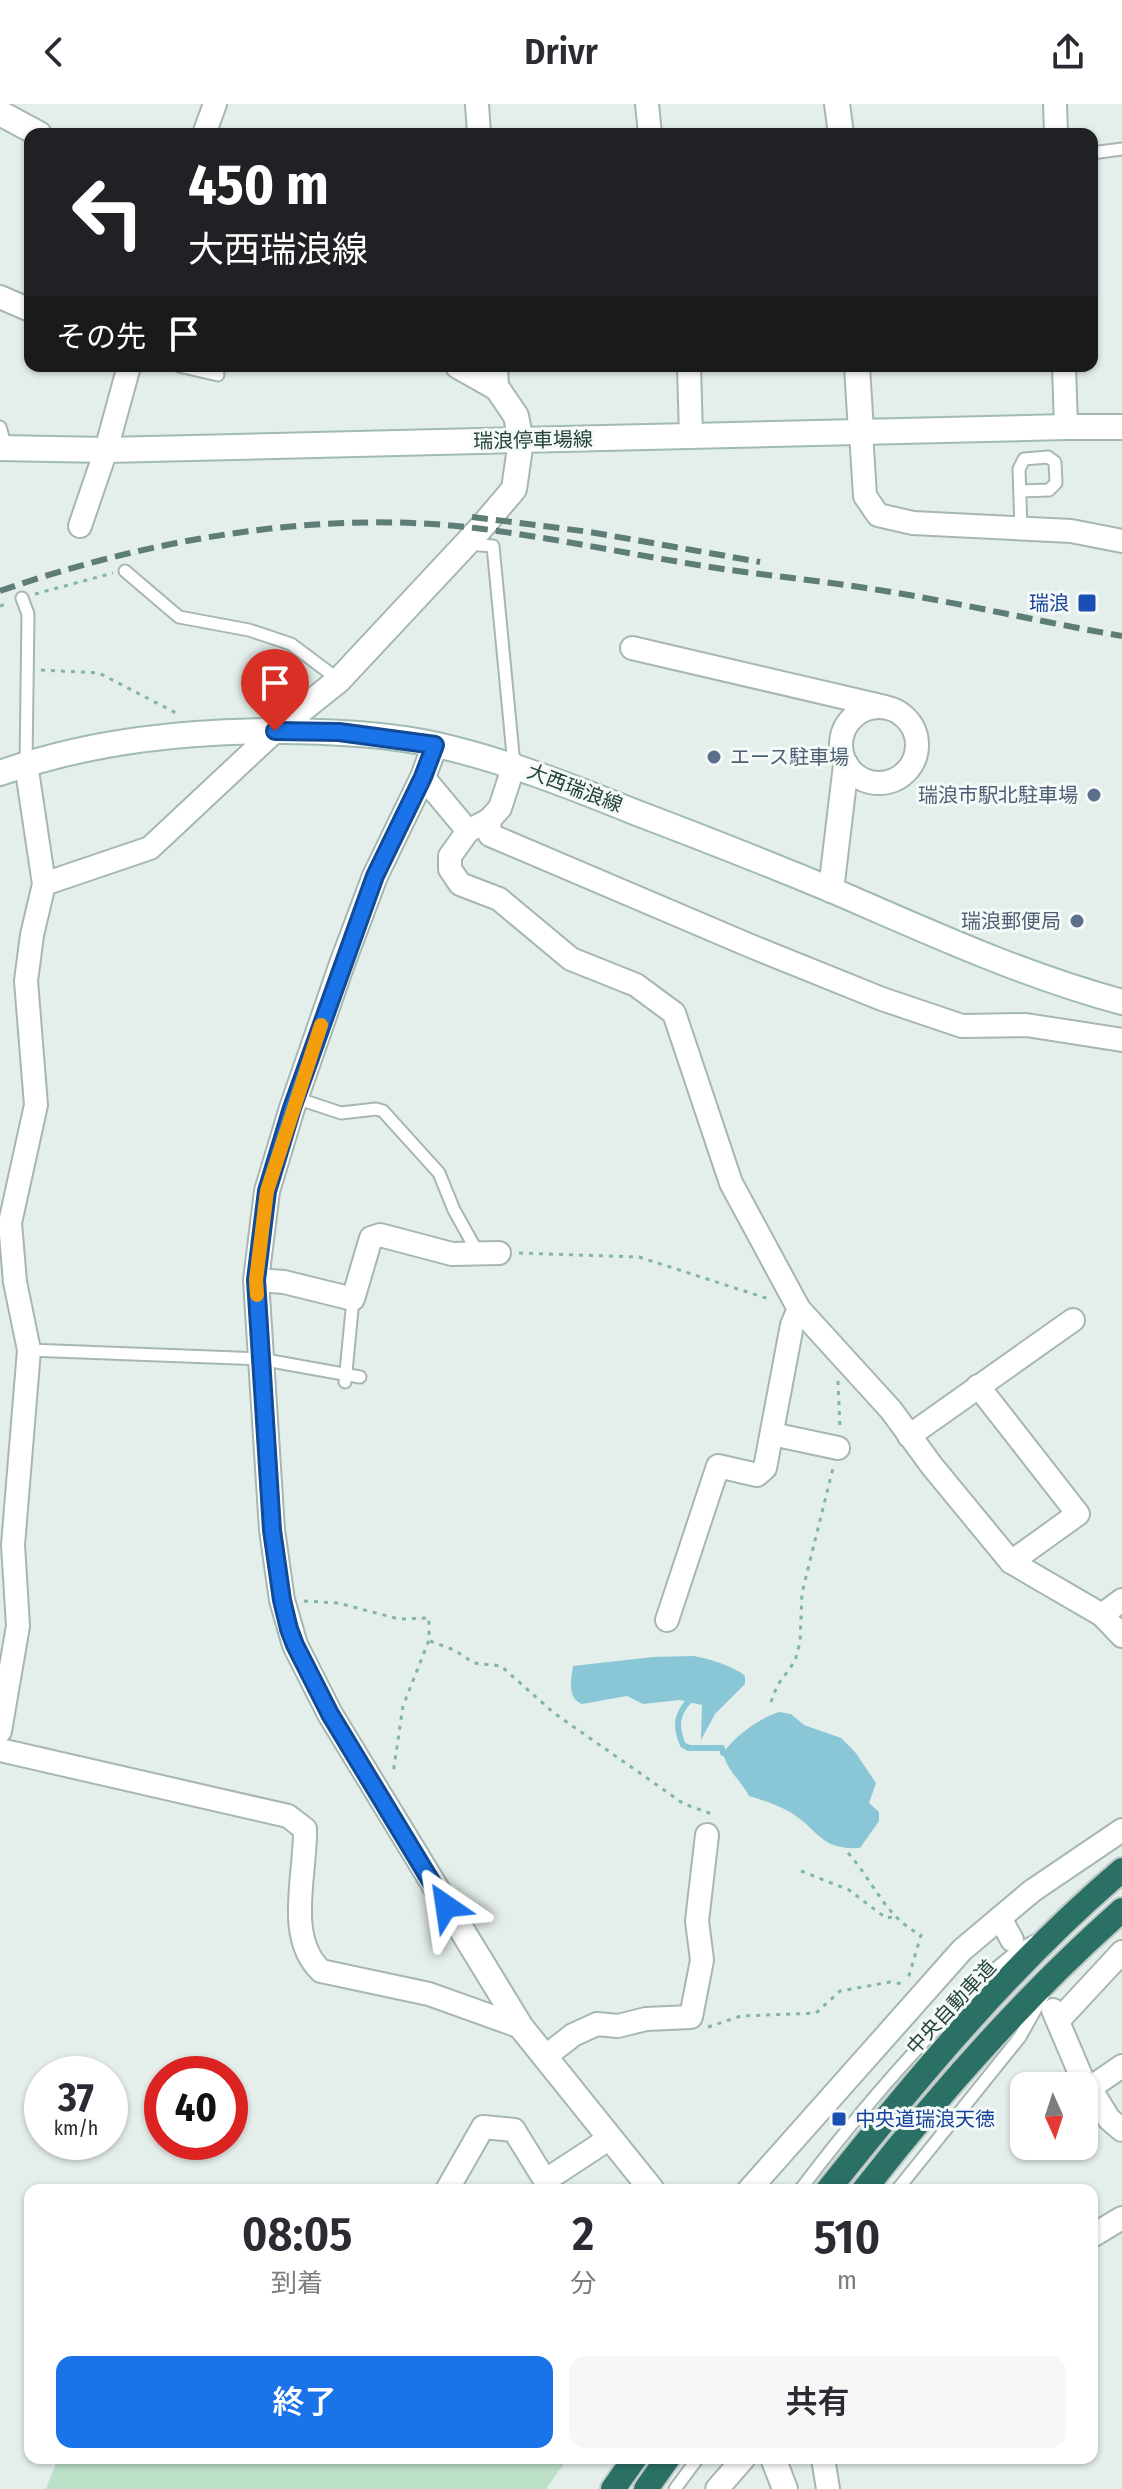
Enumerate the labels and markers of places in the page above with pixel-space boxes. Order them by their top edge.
place label: 瑞浪 [1029,591,1069,615]
marker: 瑞浪 [1076,592,1098,614]
pin [241,649,309,731]
place label: エース駐車場 [730,745,849,769]
marker: エース駐車場 [705,748,723,766]
place label: 瑞浪市駅北駐車場 [918,783,1078,807]
marker: 瑞浪市駅北駐車場 [1085,786,1103,804]
place label: 瑞浪郵便局 [961,909,1061,933]
marker: 瑞浪郵便局 [1068,912,1086,930]
place label: 中央道瑞浪天徳 [855,2107,995,2131]
marker: 中央道瑞浪天徳 [830,2110,848,2128]

